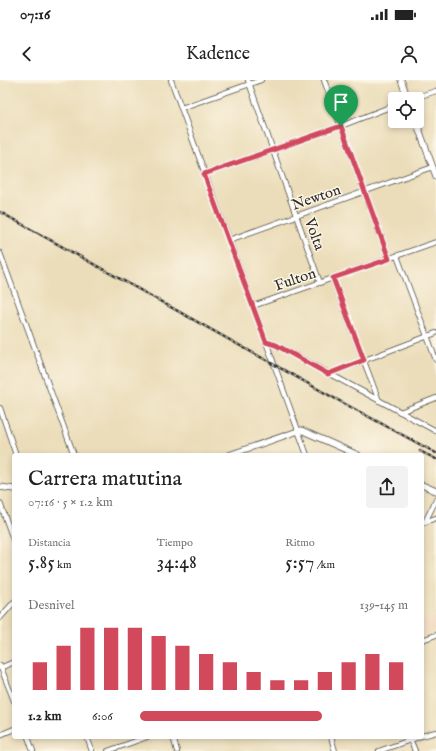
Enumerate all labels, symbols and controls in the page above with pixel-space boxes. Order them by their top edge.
text: 07:16 [20,5,50,24]
icon: back [16,43,38,65]
text: Kadence [186,43,250,66]
icon: person [398,43,420,65]
pin [324,85,358,126]
icon: arrive [330,91,352,113]
map controls [388,92,424,128]
button: locate [388,92,424,128]
street label: Newton [289,180,343,215]
street label: Volta [300,215,329,253]
street label: Fulton [272,264,318,295]
text: Carrera matutina [28,465,182,493]
button: share [366,466,408,508]
text: 07:16 · 5 × 1.2 km [28,494,113,511]
text: Distancia [28,536,70,550]
text: Tiempo [157,536,193,550]
text: Ritmo [285,536,315,550]
text: 5.85 [28,550,55,575]
text: 34:48 [157,550,197,575]
text: 5:57 [285,550,314,575]
text: km [55,558,71,572]
text: /km [314,558,335,572]
text: Desnivel [28,597,75,614]
text: 139–145 m [360,597,408,614]
text: 1.2 km [28,708,62,725]
text: 6:06 [92,708,113,725]

